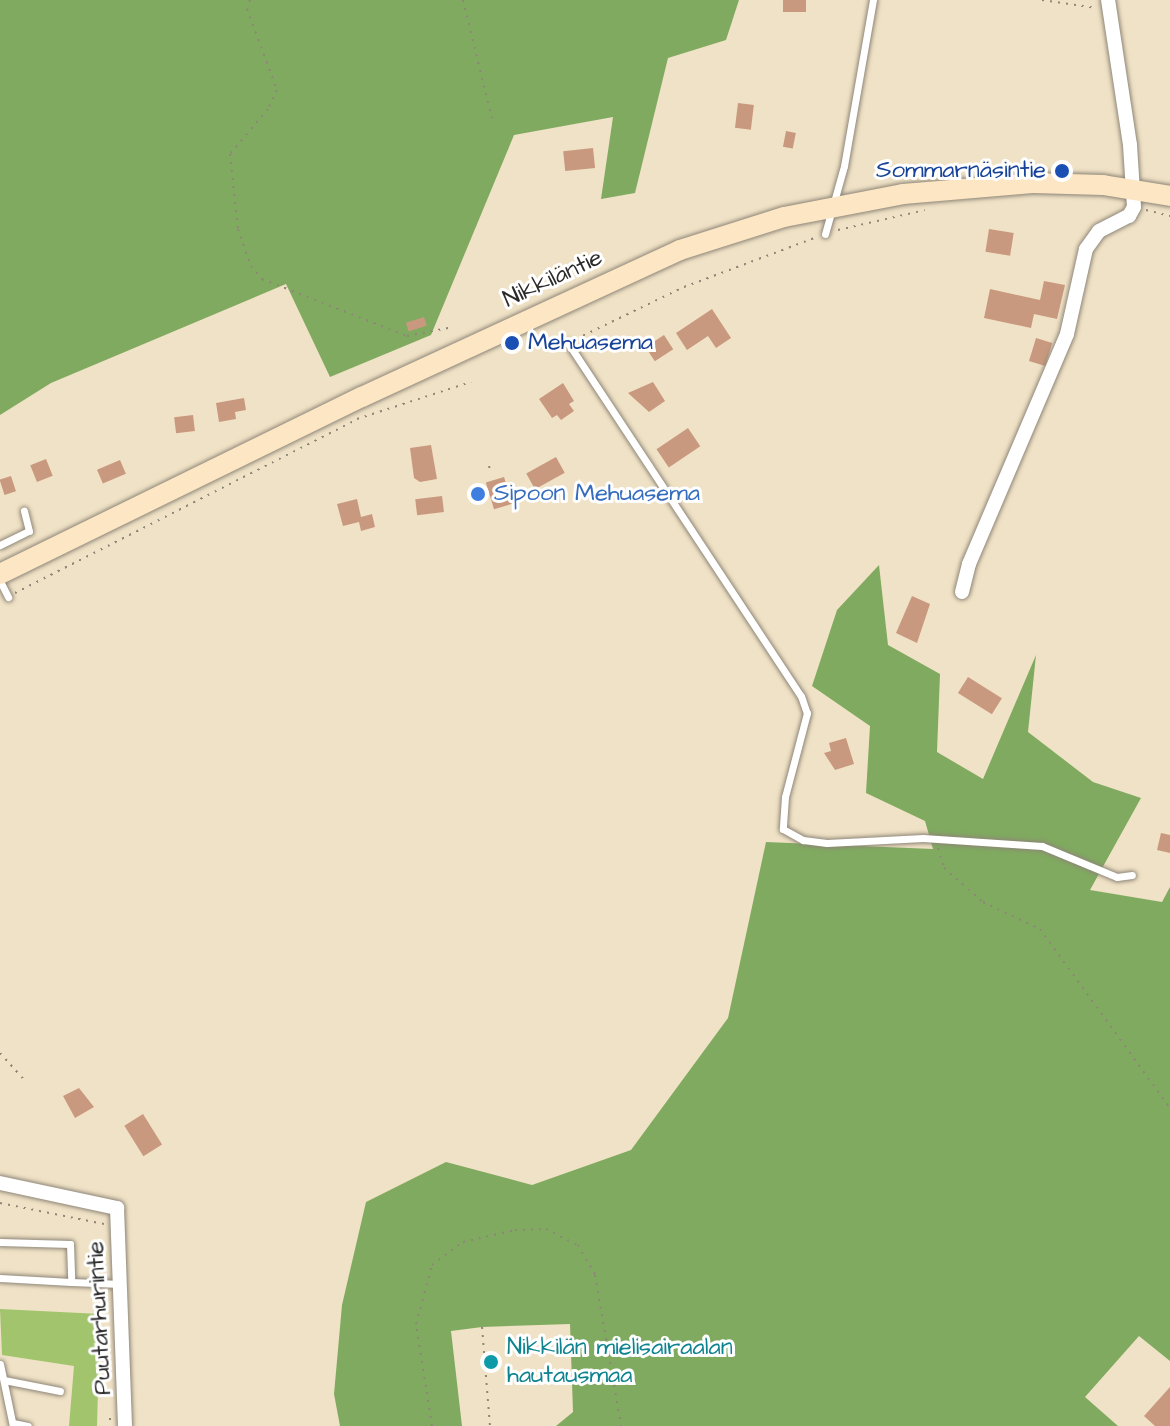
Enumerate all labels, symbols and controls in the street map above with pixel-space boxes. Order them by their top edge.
place label: Sommarnäsintie [876,157,1046,185]
marker: Sommarnäsintie [1053,162,1071,180]
street label: Nikkiläntie [499,244,607,314]
place label: Mehuasema [528,329,653,357]
marker: Mehuasema [503,334,521,352]
place label: Sipoon Mehuasema [494,480,700,508]
marker: Sipoon Mehuasema [469,485,487,503]
street label: Puutarhurintie [82,1240,118,1396]
place label: Nikkilän mielisairaalan hautausmaa [507,1334,733,1390]
marker: Nikkilän mielisairaalan hautausmaa [482,1353,500,1371]

